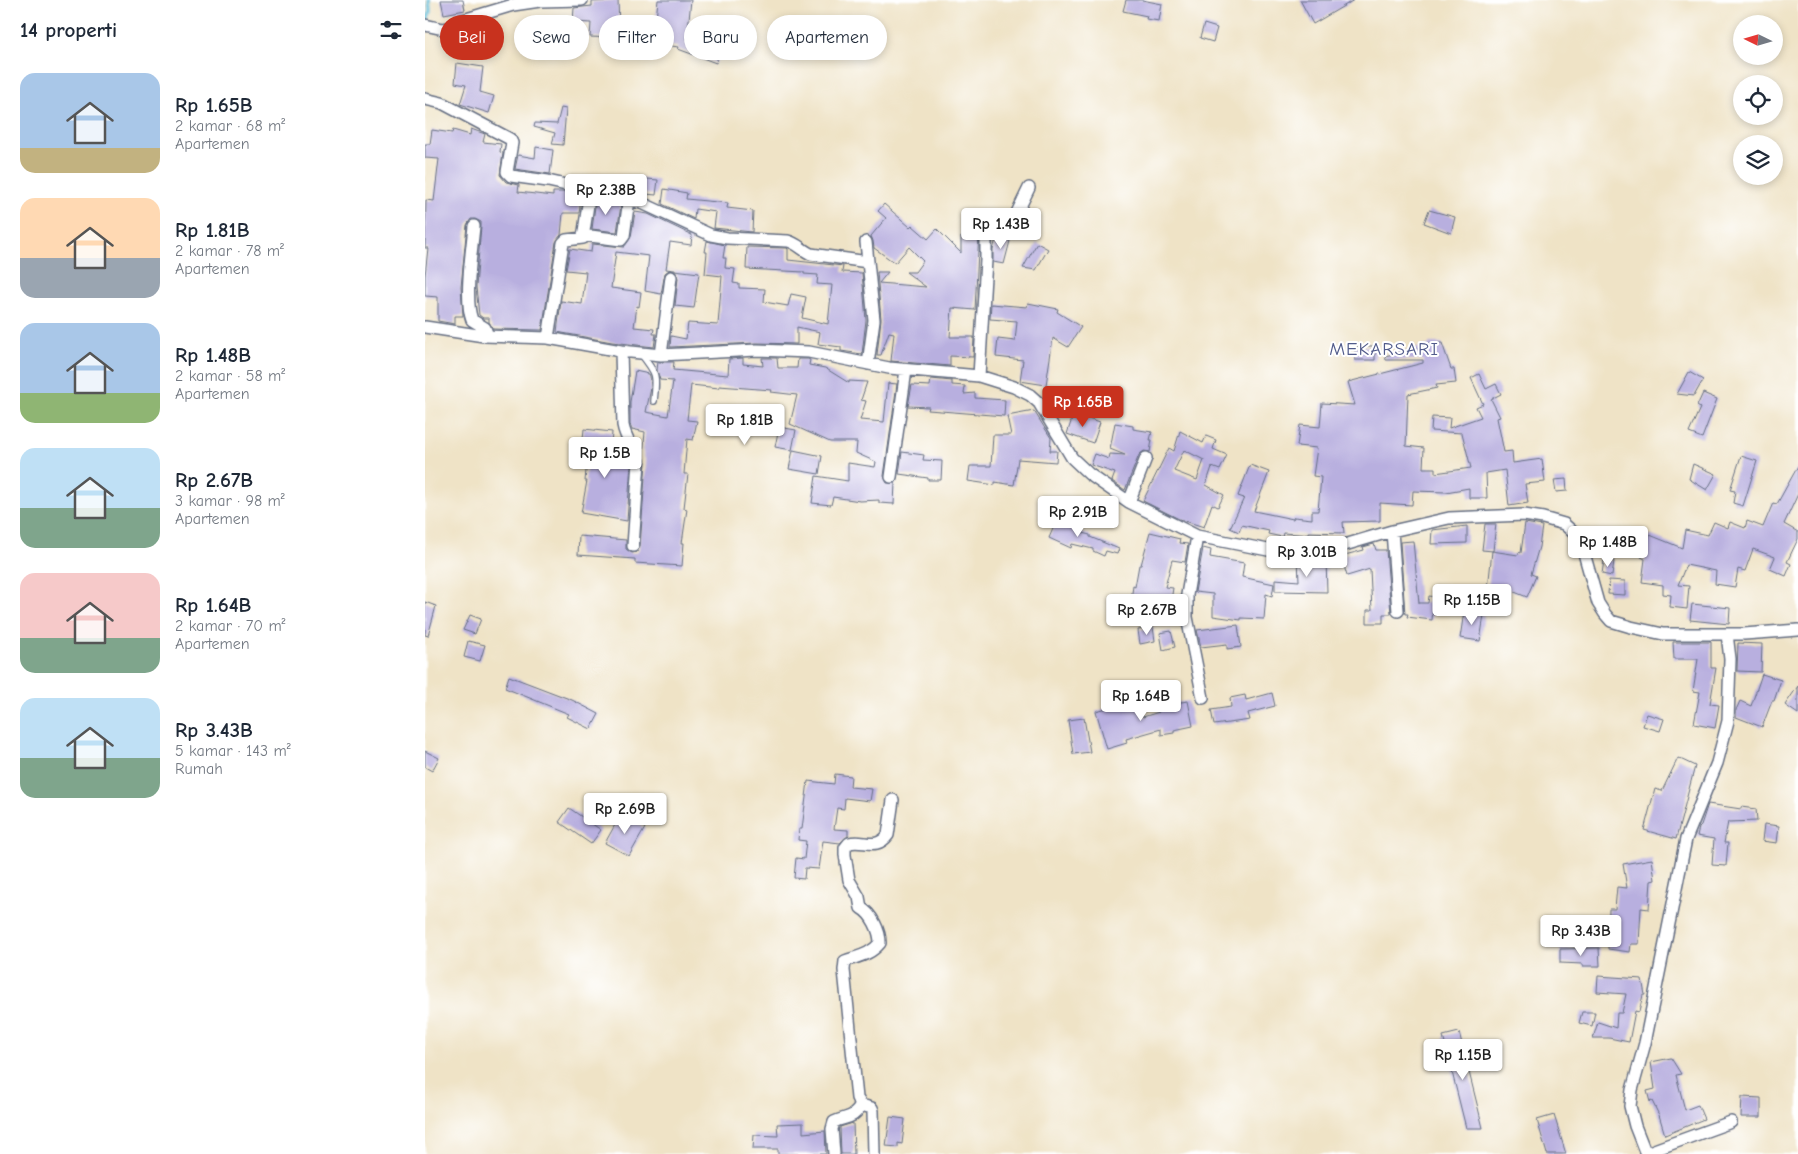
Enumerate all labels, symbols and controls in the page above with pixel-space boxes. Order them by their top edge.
chip: Beli [440,15,504,60]
chip: Sewa [514,15,589,60]
chip: Filter [599,15,674,60]
chip: Baru [684,15,757,60]
chip: Apartemen [767,15,887,60]
north arrow [1733,15,1783,65]
map controls [1733,15,1783,185]
icon: filters [377,16,405,44]
text: 14 properti [20,18,117,42]
button: locate [1733,75,1783,125]
icon: home [60,93,120,153]
text: Rp 1.65B [175,93,253,117]
text: 2 kamar · 68 m² [175,117,285,135]
text: Apartemen [175,135,250,153]
button: layers [1733,135,1783,185]
pin: Rp 2.38B [554,174,658,216]
text: Rp 2.38B [576,181,636,199]
pin: Rp 1.43B [949,208,1053,250]
text: Rp 1.43B [972,215,1030,233]
icon: home [60,218,120,278]
text: Rp 1.81B [175,218,250,242]
text: 2 kamar · 78 m² [175,242,284,260]
text: Apartemen [175,260,250,278]
district label: MEKARSARI [1329,338,1439,360]
icon: home [60,343,120,403]
text: Rp 1.48B [175,343,251,367]
text: 2 kamar · 58 m² [175,367,285,385]
text: Apartemen [175,385,250,403]
pin: Rp 1.65B [1031,386,1135,428]
text: Rp 1.65B [1053,393,1113,411]
pin: Rp 1.81B [693,404,797,446]
text: Rp 1.81B [717,411,773,429]
pin: Rp 1.5B [559,436,651,479]
text: Rp 1.5B [580,444,630,462]
icon: home [60,468,120,528]
text: Rp 2.67B [175,468,253,492]
text: 3 kamar · 98 m² [175,492,285,510]
pin: Rp 2.91B [1026,496,1130,538]
text: Rp 2.91B [1049,503,1107,521]
text: Apartemen [175,510,250,528]
pin: Rp 1.48B [1556,526,1660,568]
text: Rp 1.48B [1579,533,1637,551]
pin: Rp 3.01B [1255,536,1359,578]
text: Rp 3.01B [1277,543,1337,561]
pin: Rp 1.15B [1420,584,1524,626]
text: Rp 1.15B [1443,591,1501,609]
icon: home [60,593,120,653]
text: Rp 1.64B [175,593,251,617]
pin: Rp 2.67B [1095,594,1199,636]
text: Rp 2.67B [1117,601,1177,619]
text: 2 kamar · 70 m² [175,617,286,635]
text: Apartemen [175,635,250,653]
pin: Rp 1.64B [1089,680,1193,722]
text: Rp 1.64B [1112,687,1170,705]
icon: home [60,718,120,778]
text: Rp 3.43B [175,718,253,742]
text: 5 kamar · 143 m² [175,742,291,760]
text: Rumah [175,760,223,778]
pin: Rp 2.69B [573,792,677,835]
text: Rp 2.69B [595,800,655,818]
pin: Rp 3.43B [1529,914,1633,957]
text: Rp 3.43B [1551,922,1611,940]
pin: Rp 1.15B [1411,1038,1515,1081]
text: Rp 1.15B [1434,1046,1492,1064]

